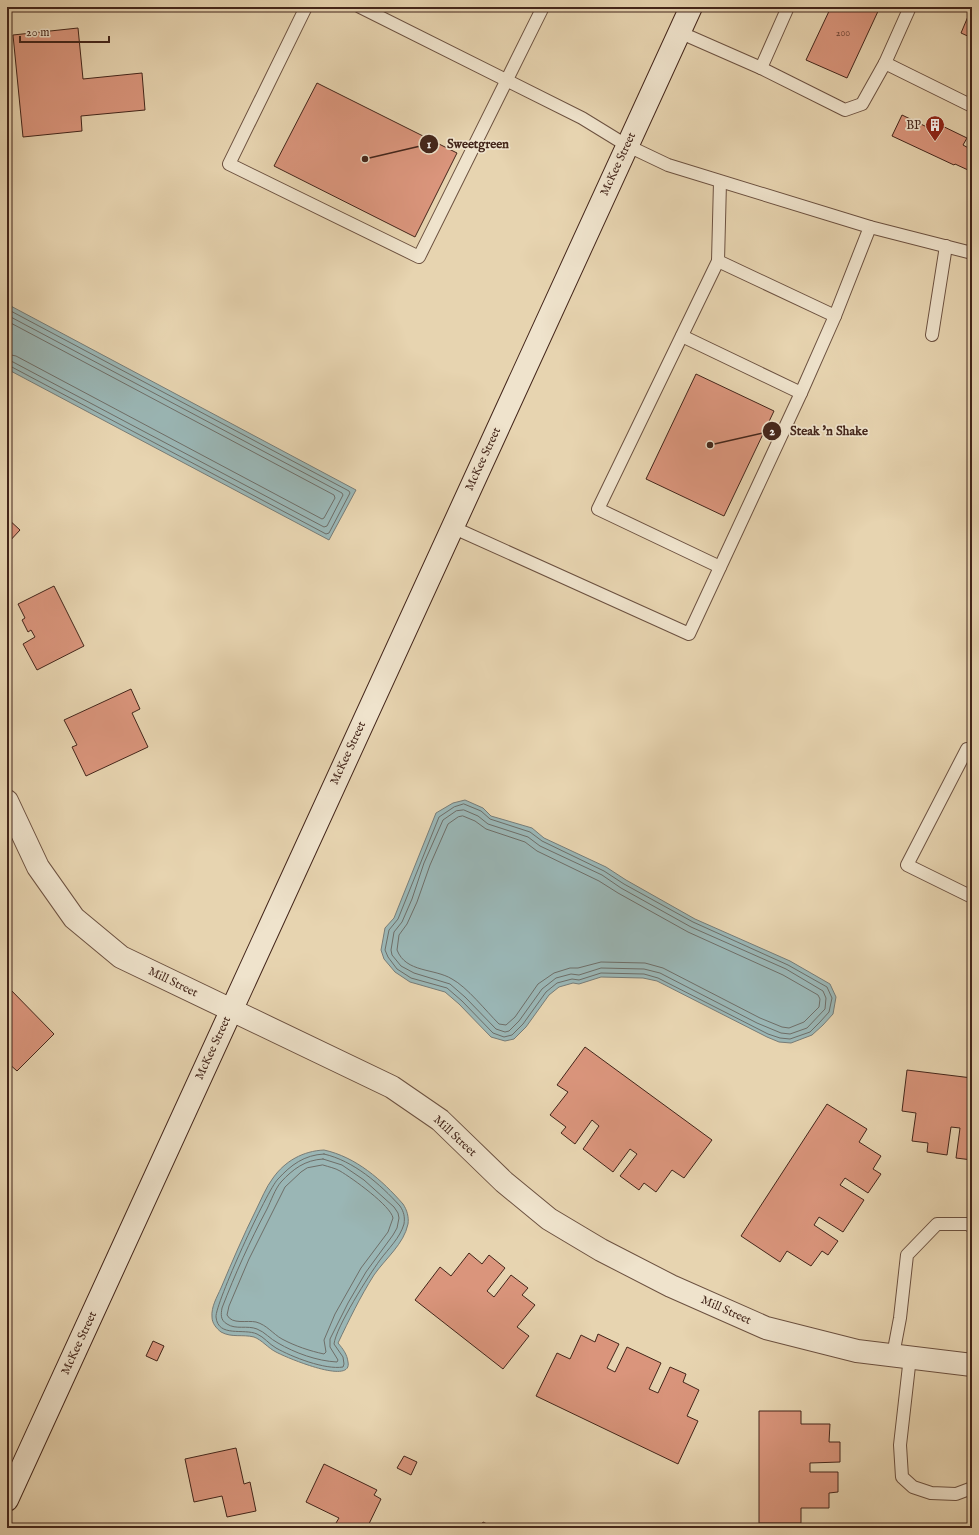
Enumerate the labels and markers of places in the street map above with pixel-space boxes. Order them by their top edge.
building icon: BP [924,114,946,142]
place label: BP [906,118,921,133]
callout: Sweetgreen [419,131,517,156]
callout: Steak 'n Shake [762,418,876,443]

